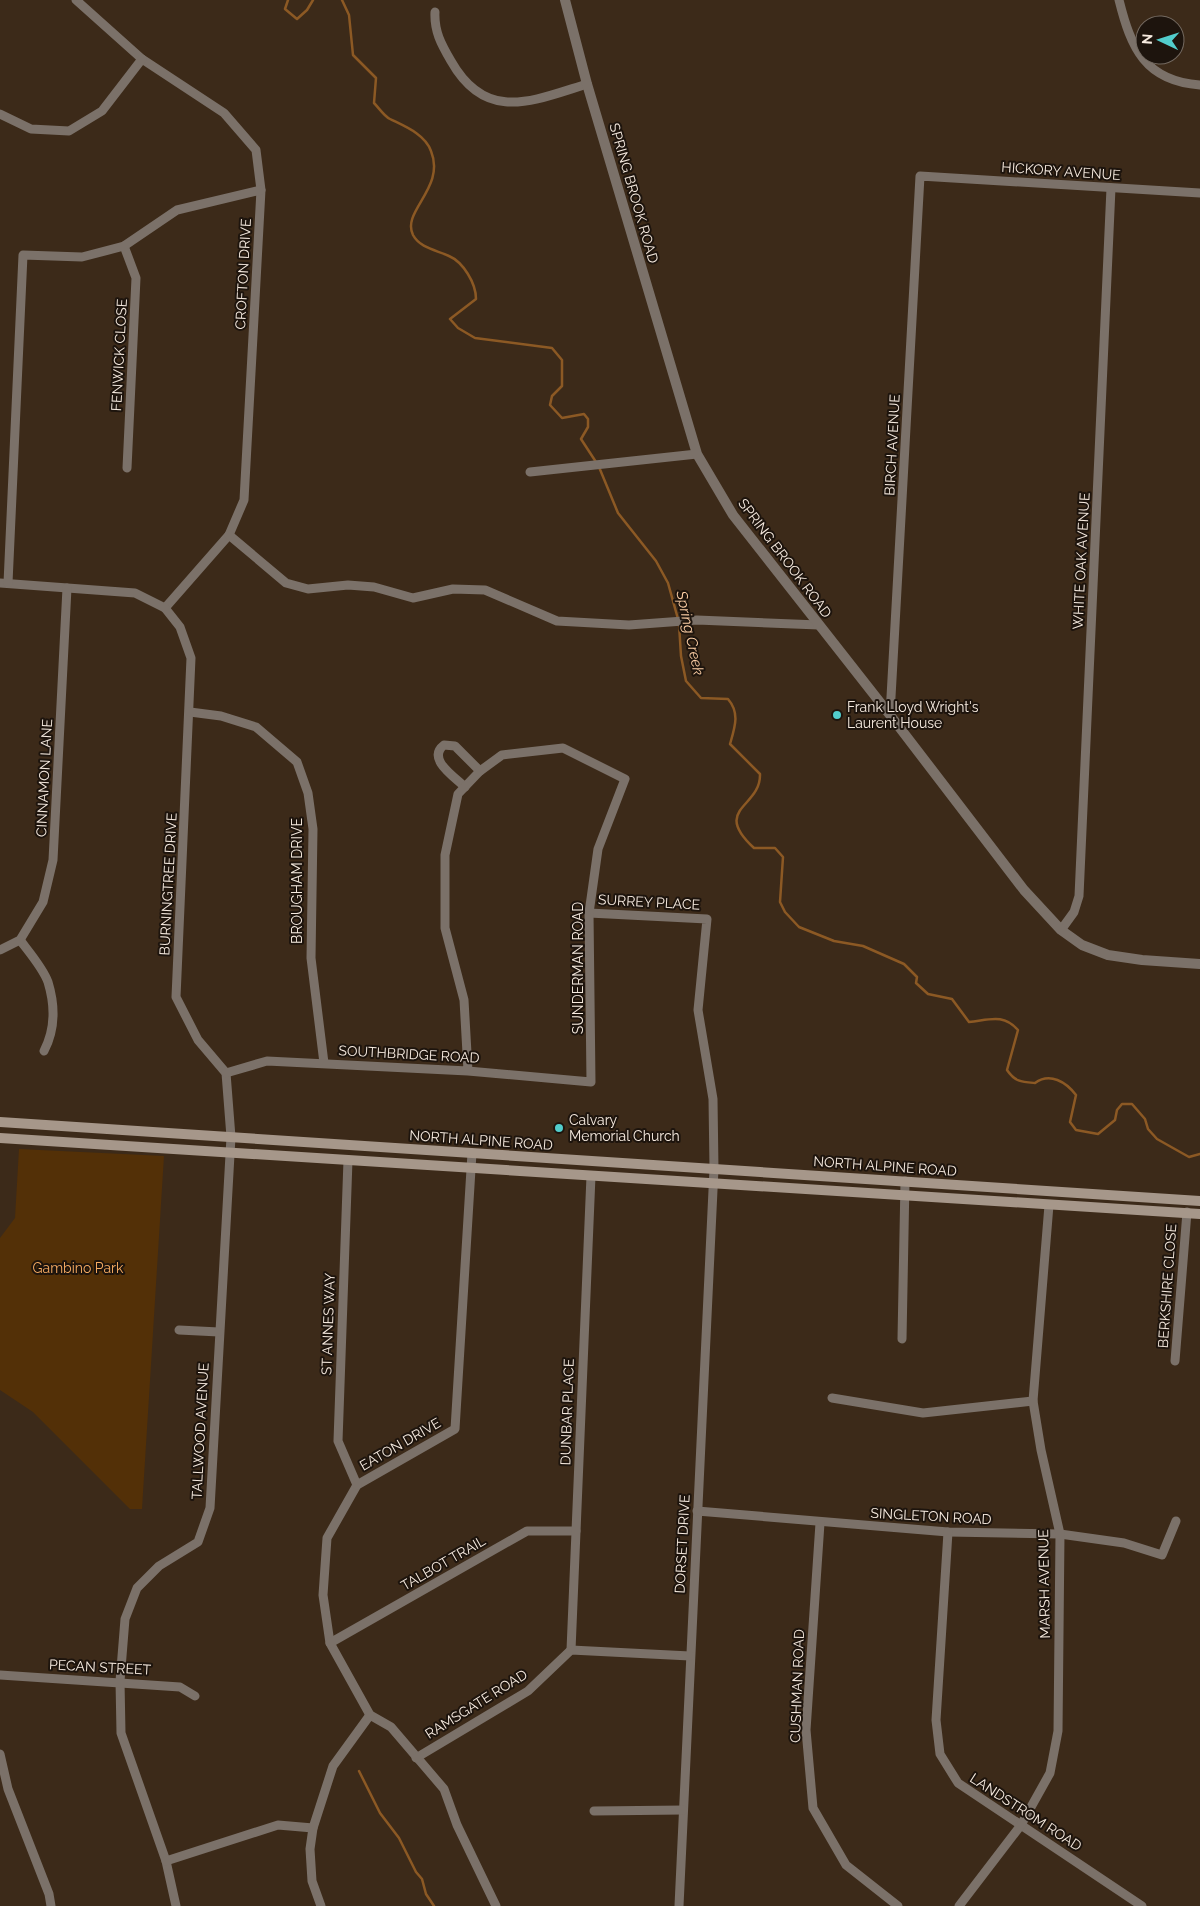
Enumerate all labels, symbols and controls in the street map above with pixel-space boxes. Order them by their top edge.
north arrow [1135,15,1185,65]
text: N [1139,33,1155,45]
street label: SPRING BROOK ROAD [606,121,662,265]
street label: HICKORY AVENUE [1001,159,1121,183]
street label: CROFTON DRIVE [232,218,254,330]
street label: FENWICK CLOSE [108,298,130,412]
street label: BIRCH AVENUE [881,394,903,496]
street label: WHITE OAK AVENUE [1069,492,1093,630]
street label: SPRING BROOK ROAD [735,495,835,621]
water label: Spring Creek [672,588,708,677]
place label: Frank Lloyd Wright's Laurent House [847,699,979,731]
marker: Frank Lloyd Wright's Laurent House [831,709,843,721]
street label: CINNAMON LANE [33,719,55,837]
street label: BURNINGTREE DRIVE [156,812,180,956]
street label: BROUGHAM DRIVE [289,818,305,944]
street label: SURREY PLACE [598,891,700,913]
street label: SUNDERMAN ROAD [570,902,586,1034]
street label: SOUTHBRIDGE ROAD [338,1042,480,1066]
place label: Calvary Memorial Church [569,1112,680,1144]
marker: Calvary Memorial Church [553,1122,565,1134]
street label: NORTH ALPINE ROAD [409,1127,553,1153]
street label: NORTH ALPINE ROAD [813,1153,957,1179]
street label: BERKSHIRE CLOSE [1155,1223,1179,1349]
park label: Gambino Park [33,1260,124,1276]
street label: ST ANNES WAY [318,1273,338,1375]
street label: DUNBAR PLACE [557,1358,577,1466]
street label: TALLWOOD AVENUE [188,1362,212,1500]
street label: EATON DRIVE [357,1414,443,1474]
street label: DORSET DRIVE [671,1494,693,1594]
street label: SINGLETON ROAD [870,1505,992,1527]
street label: MARSH AVENUE [1035,1529,1053,1639]
street label: TALBOT TRAIL [398,1532,488,1594]
street label: CUSHMAN ROAD [787,1629,807,1743]
street label: PECAN STREET [49,1656,152,1678]
street label: RAMSGATE ROAD [422,1666,530,1742]
street label: LANDSTROM ROAD [967,1770,1085,1854]

